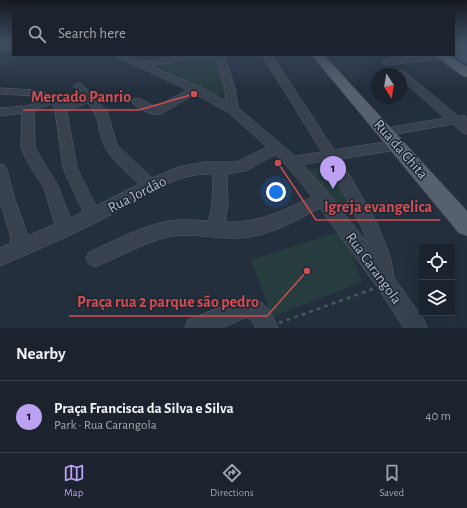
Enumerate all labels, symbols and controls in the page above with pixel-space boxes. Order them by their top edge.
search box [12,12,455,56]
icon: search [26,23,48,45]
text: Search here [58,26,126,41]
north arrow [371,68,407,104]
callout: Mercado Panrio [23,82,139,110]
text: Mercado Panrio [31,89,131,105]
street label: Rua da Chita [371,117,430,182]
pin: 1 [320,156,346,189]
street label: Rua Jordão [106,173,169,216]
your location [266,182,286,202]
callout: Igreja evangelica [316,192,440,220]
text: Igreja evangelica [324,199,432,216]
street label: Rua Carangola [343,230,404,307]
map controls [419,244,455,316]
button: locate [419,244,455,280]
button: layers [419,280,455,316]
callout: Praça rua 2 parque são pedro [69,288,267,316]
text: Praça rua 2 parque são pedro [77,294,259,310]
text: Nearby [16,345,66,362]
text: Praça Francisca da Silva e Silva [54,401,234,416]
text: 1 [27,410,31,423]
text: 40 m [425,410,451,423]
text: Park · Rua Carangola [54,419,157,432]
tab: Map [63,462,85,499]
tab: Directions [210,462,254,499]
tab: Saved [379,462,404,499]

